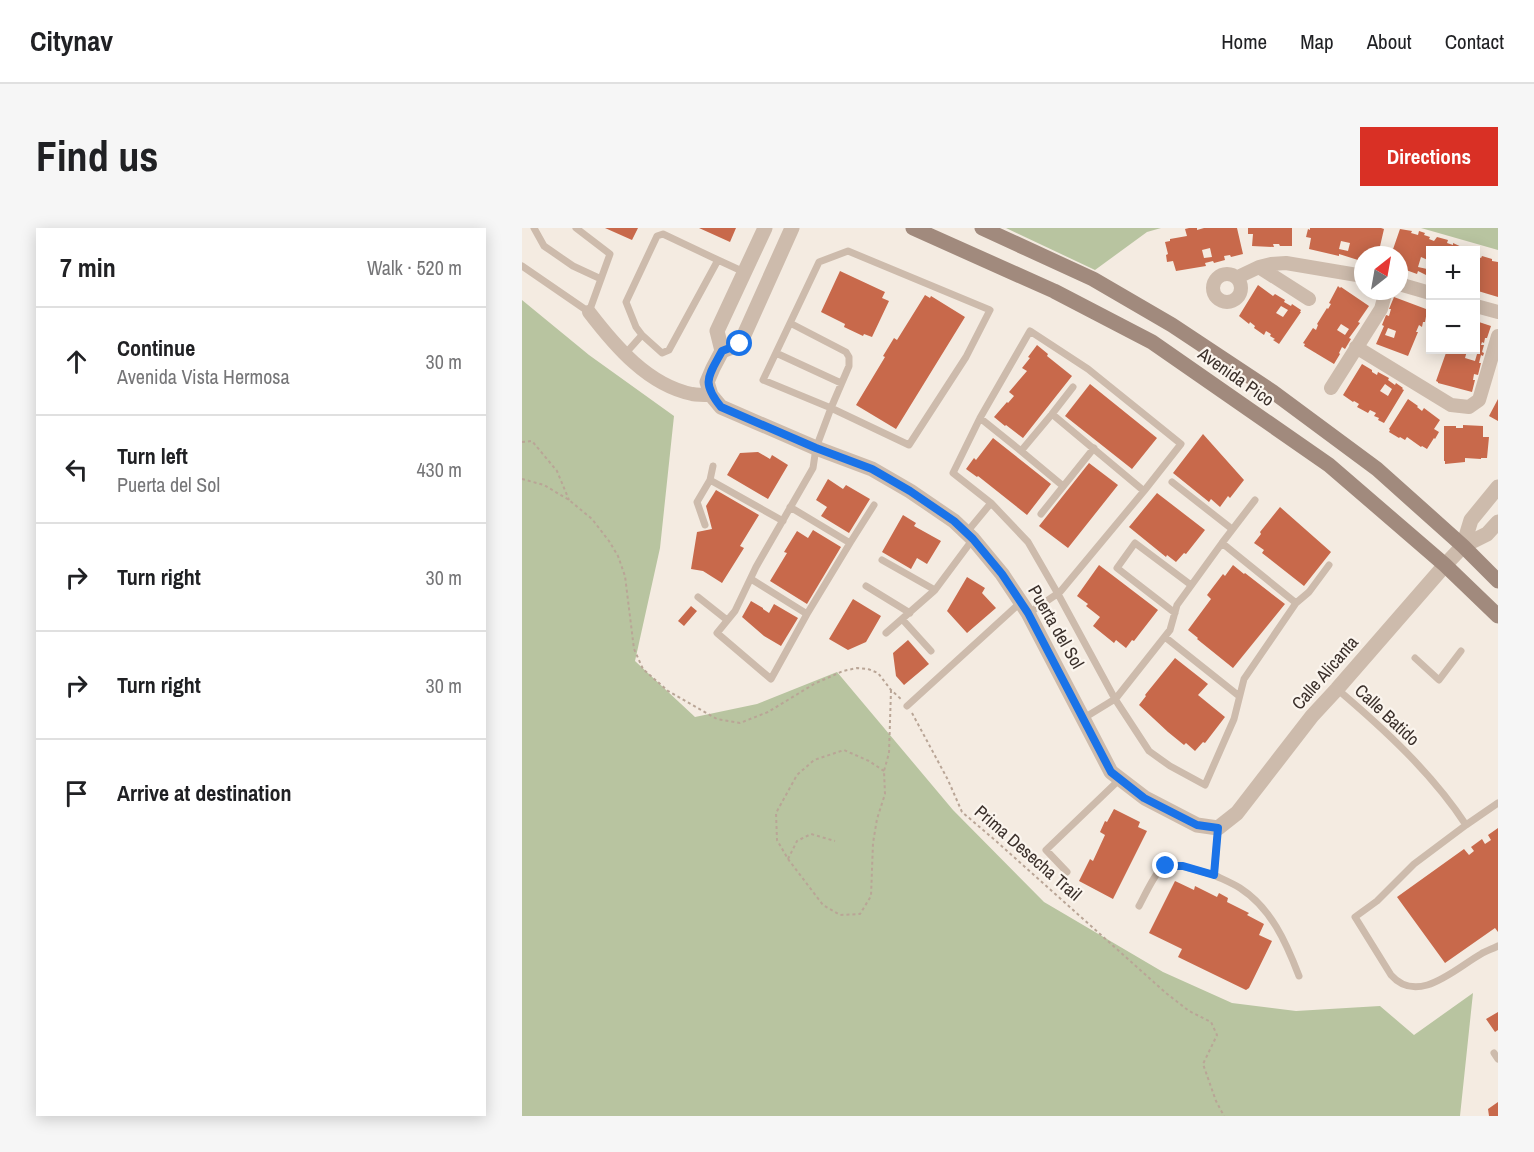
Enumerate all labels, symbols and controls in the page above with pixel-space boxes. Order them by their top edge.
text: Citynav [30,22,113,60]
text: Home [1221,27,1267,56]
text: Map [1300,27,1334,56]
text: About [1367,27,1412,56]
text: Contact [1445,27,1504,56]
button: Directions [1360,127,1498,186]
text: Find us [36,128,158,184]
north arrow [1354,246,1408,300]
map controls [1426,246,1480,354]
button: + [1426,246,1480,300]
text: 7 min [60,250,116,285]
text: Walk · 520 m [367,254,462,281]
button: − [1426,300,1480,354]
route start [726,330,752,356]
text: Continue [117,333,195,363]
street label: Avenida Pico [1192,341,1279,412]
icon: ahead [60,345,93,378]
text: 30 m [426,348,462,375]
text: Avenida Vista Hermosa [117,363,290,390]
text: Turn left [117,441,188,471]
icon: left [60,453,93,486]
text: 430 m [416,456,462,483]
text: Puerta del Sol [117,471,220,498]
icon: right [60,561,93,594]
text: Turn right [117,562,201,592]
text: 30 m [426,564,462,591]
street label: Puerta del Sol [1022,580,1090,673]
street label: Calle Alicanta [1286,630,1364,715]
icon: right [60,669,93,702]
text: Turn right [117,670,201,700]
text: 30 m [426,672,462,699]
street label: Calle Batido [1349,678,1425,751]
icon: arrive [60,777,93,810]
text: Arrive at destination [117,778,291,808]
street label: Prima Desecha Trail [969,799,1087,906]
route end [1152,852,1178,878]

